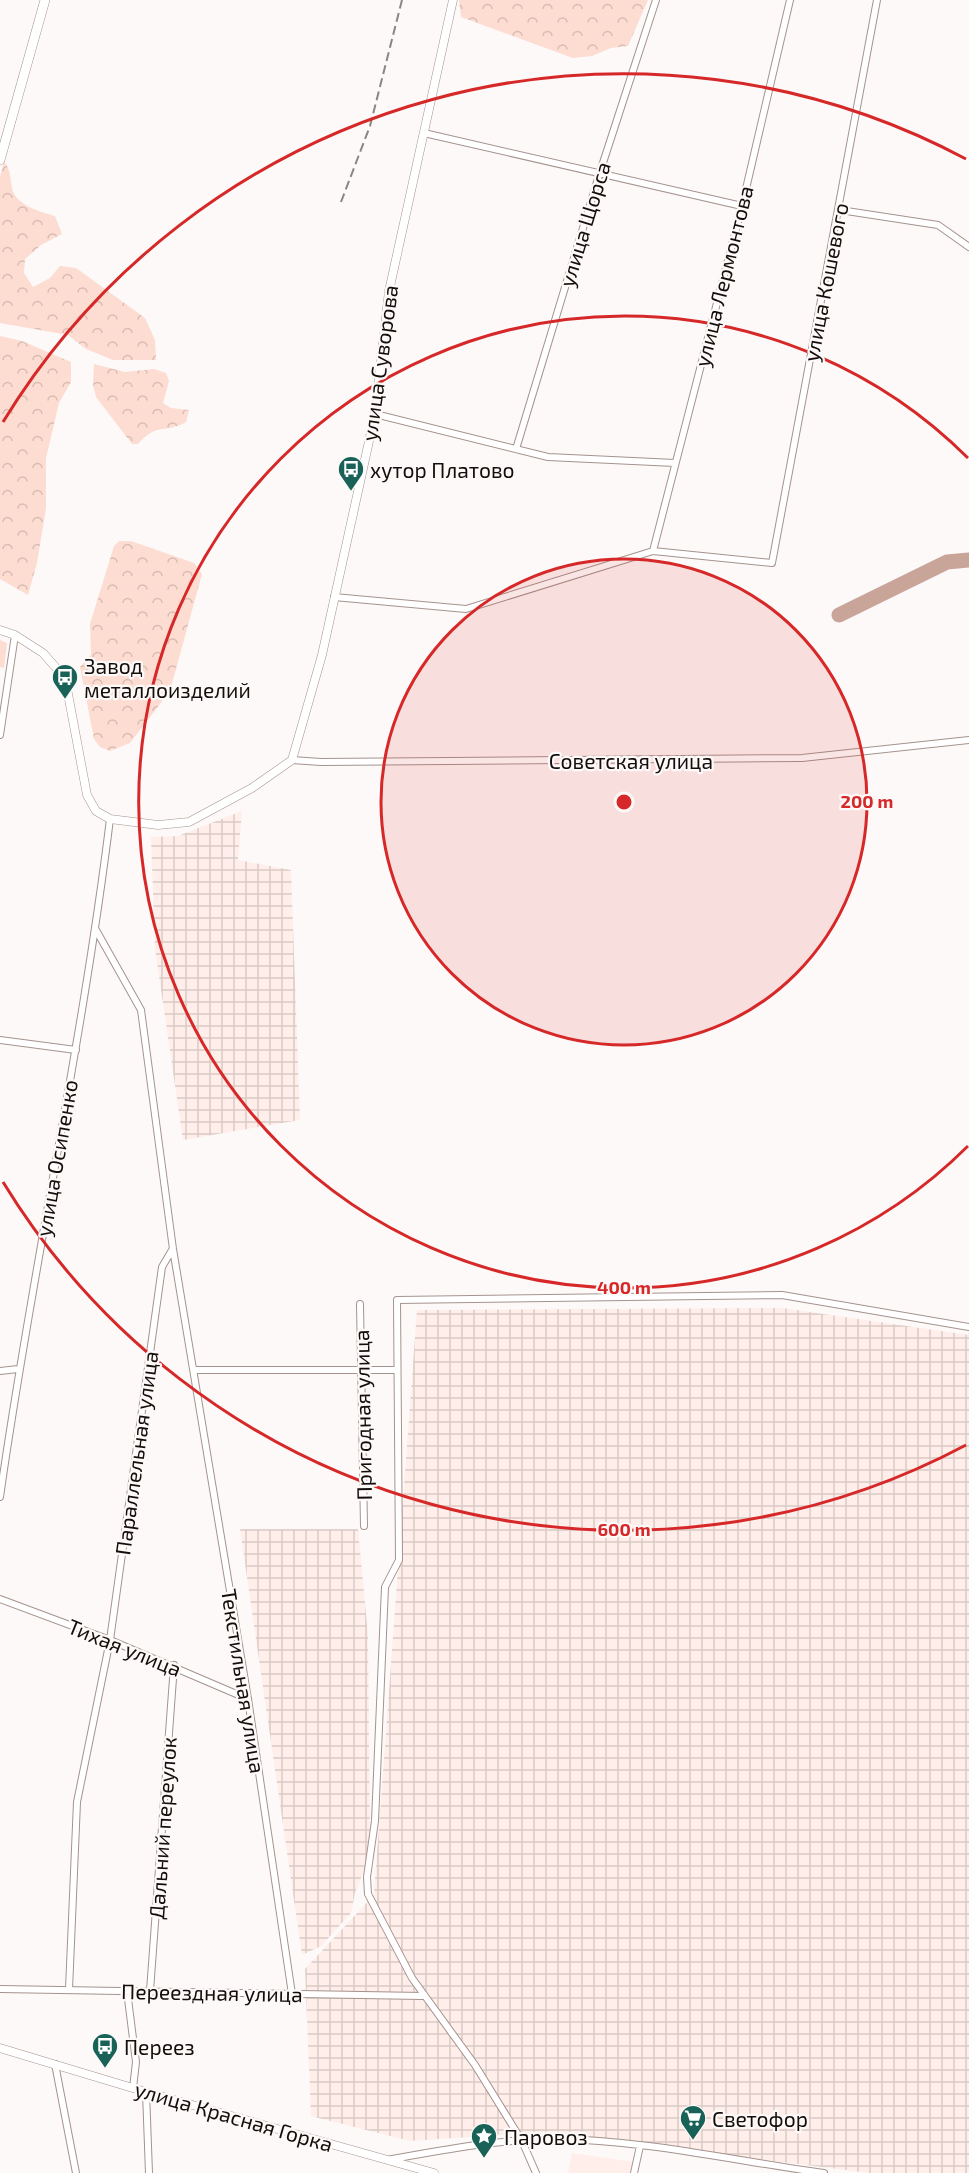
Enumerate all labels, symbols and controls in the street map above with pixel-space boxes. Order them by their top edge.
street label: улица Щорса [553,158,616,290]
street label: улица Лермонтова [688,183,759,369]
street label: улица Кошевого [797,201,854,364]
street label: улица Суворова [356,283,403,443]
bus stop icon: хутор Платово [336,454,366,492]
place label: хутор Платово [370,457,515,483]
place label: Завод металлоизделий [84,653,251,702]
bus stop icon: Завод металлоизделий [50,662,80,700]
street label: Советская улица [549,748,713,774]
text: 200 m [841,790,893,812]
centre of rings [614,792,634,812]
street label: улица Осипенко [30,1078,83,1239]
text: 400 m [597,1276,651,1298]
street label: Пригодная улица [348,1329,377,1501]
street label: Параллельная улица [109,1349,164,1557]
text: 600 m [597,1518,651,1540]
street label: Текстильная улица [216,1587,271,1775]
street label: Тихая улица [64,1613,185,1682]
street label: Дальний переулок [143,1736,182,1920]
street label: Переездная улица [121,1978,303,2007]
bus stop icon: Переез [90,2031,120,2069]
place label: Переез [124,2034,195,2059]
street label: улица Красная Горка [132,2076,336,2157]
supermarket icon: Светофор [678,2103,708,2141]
place label: Светофор [712,2106,808,2131]
place icon: Паровоз [469,2121,499,2159]
place label: Паровоз [504,2124,588,2149]

